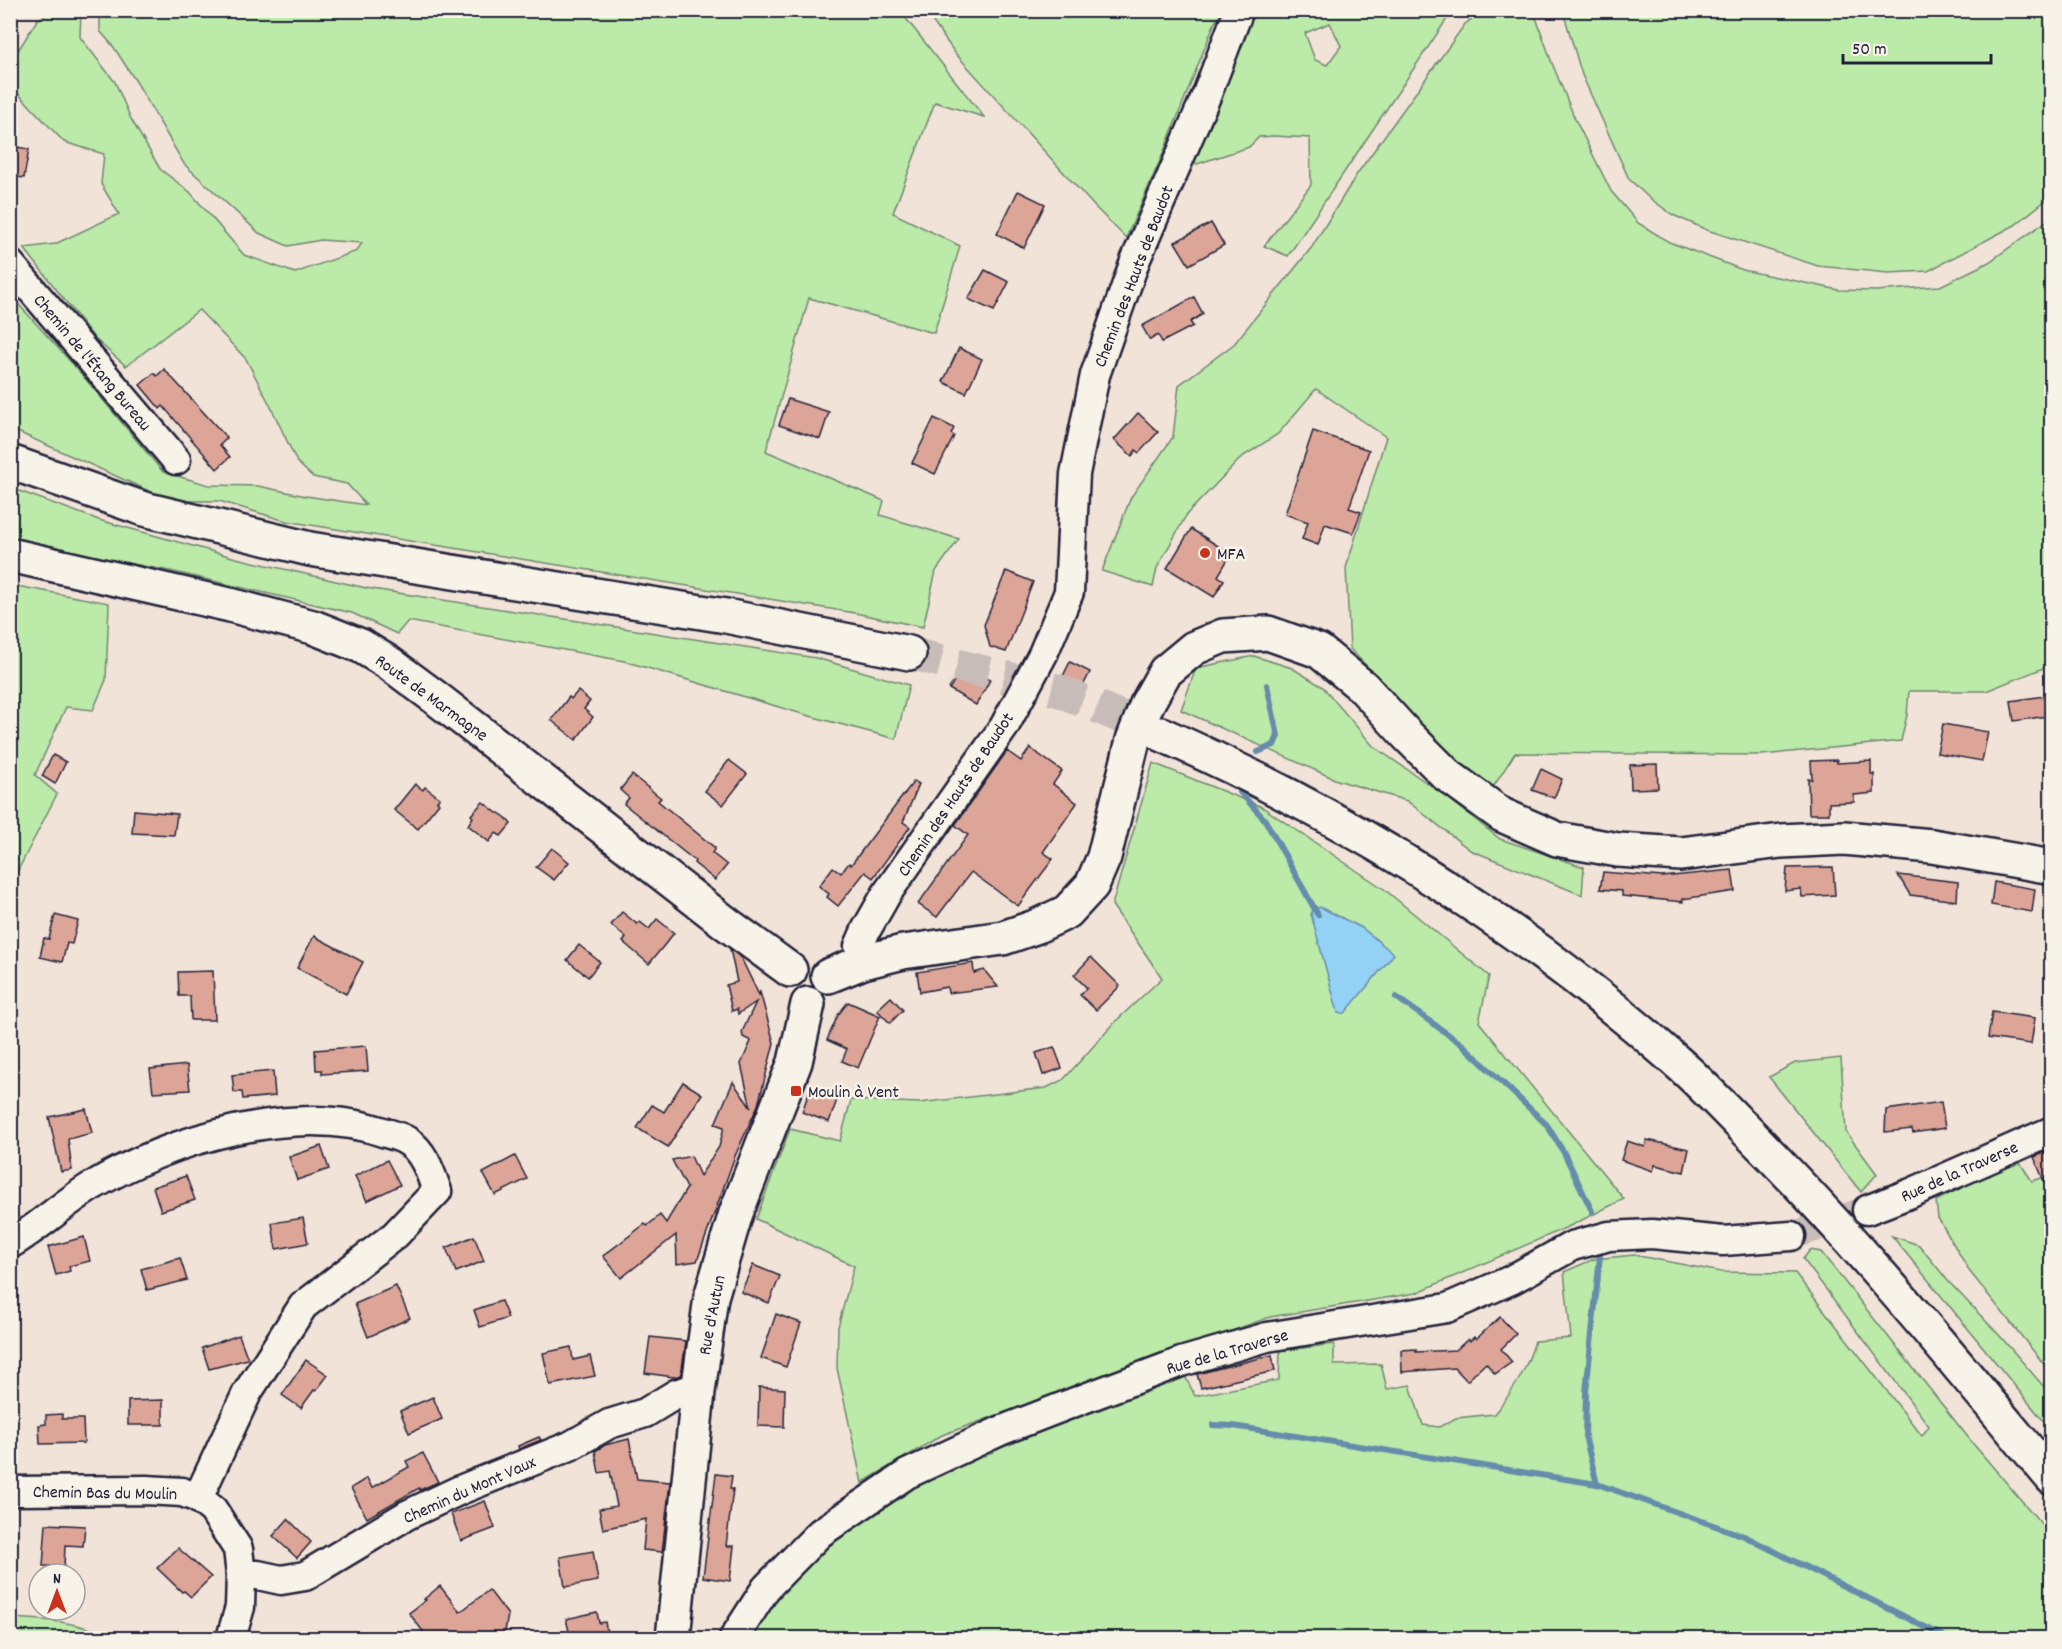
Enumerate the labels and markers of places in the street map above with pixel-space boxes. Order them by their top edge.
place label: MFA [1217,543,1246,568]
marker: MFA [1198,546,1212,560]
place label: Moulin à Vent [808,1081,899,1106]
marker: Moulin à Vent [789,1084,803,1098]

